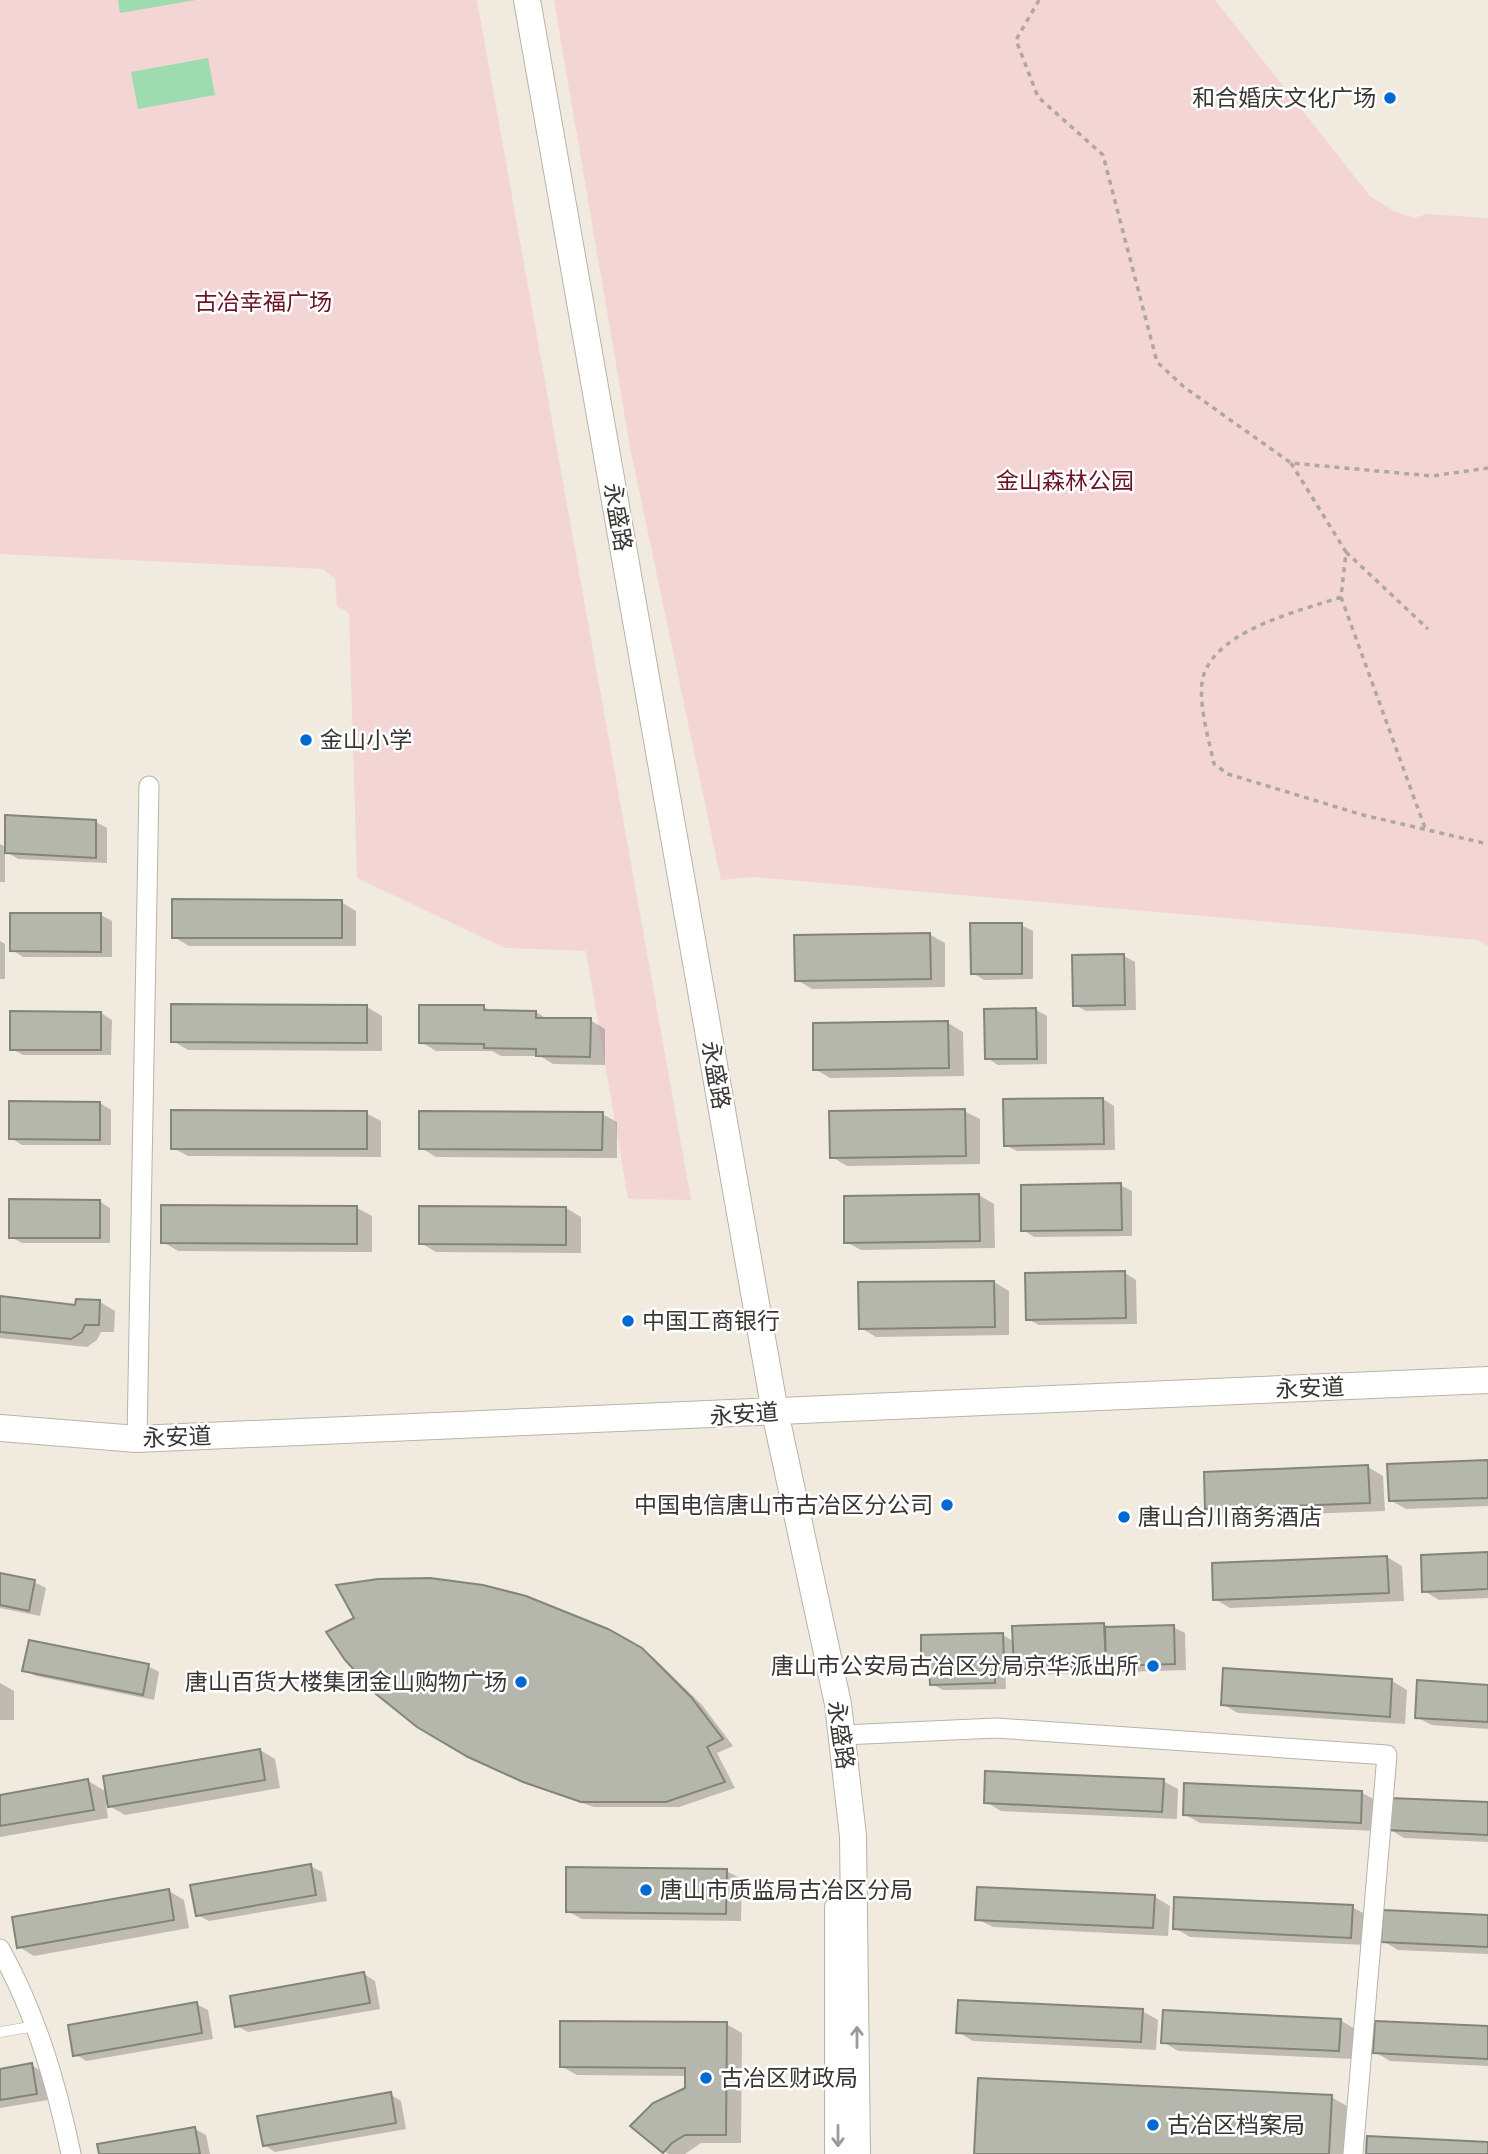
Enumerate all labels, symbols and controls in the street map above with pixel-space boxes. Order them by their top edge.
place label: 和合婚庆文化广场 [1192,83,1376,111]
marker: 和合婚庆文化广场 [1382,90,1398,106]
park label: 古冶幸福广场 [194,287,332,315]
park label: 金山森林公园 [996,466,1134,494]
street label: 永盛路 [599,480,639,553]
place label: 金山小学 [320,725,412,753]
marker: 金山小学 [298,732,314,748]
street label: 永盛路 [697,1038,737,1111]
place label: 中国工商银行 [642,1306,780,1334]
marker: 中国工商银行 [620,1313,636,1329]
street label: 永安道 [1275,1372,1345,1402]
street label: 永安道 [709,1397,779,1429]
street label: 永安道 [142,1421,212,1451]
place label: 中国电信唐山市古冶区分公司 [634,1490,933,1518]
marker: 中国电信唐山市古冶区分公司 [939,1497,955,1513]
place label: 唐山合川商务酒店 [1138,1502,1322,1530]
marker: 唐山合川商务酒店 [1116,1509,1132,1525]
place label: 唐山市公安局古冶区分局京华派出所 [771,1651,1139,1679]
marker: 唐山市公安局古冶区分局京华派出所 [1145,1658,1161,1674]
place label: 唐山百货大楼集团金山购物广场 [185,1667,507,1695]
marker: 唐山百货大楼集团金山购物广场 [513,1674,529,1690]
street label: 永盛路 [823,1699,861,1771]
place label: 唐山市质监局古冶区分局 [660,1875,913,1903]
marker: 唐山市质监局古冶区分局 [638,1882,654,1898]
one-way arrow [850,2026,864,2049]
place label: 古冶区财政局 [720,2063,858,2091]
marker: 古冶区财政局 [698,2070,714,2086]
place label: 古冶区档案局 [1167,2110,1305,2138]
marker: 古冶区档案局 [1145,2117,1161,2133]
one-way arrow [831,2125,845,2148]

